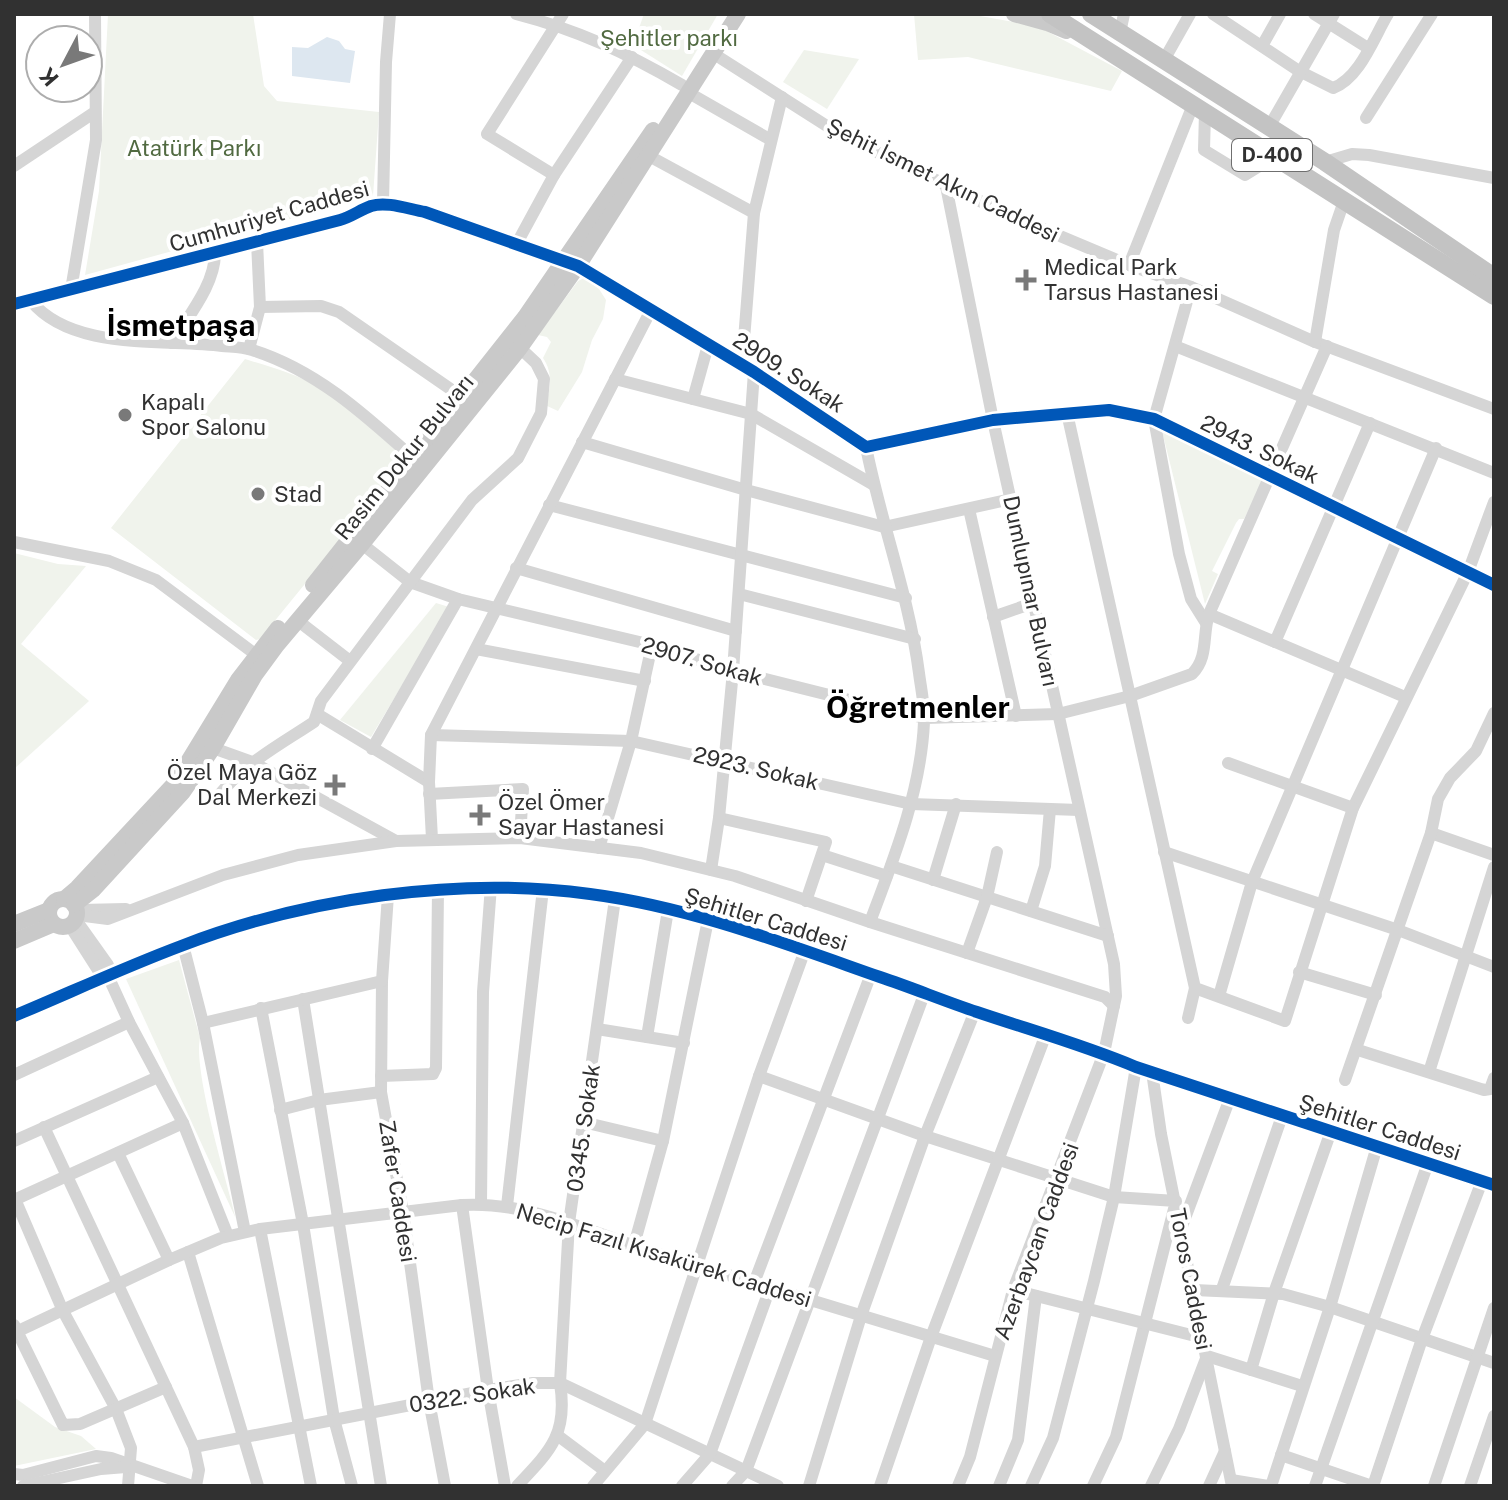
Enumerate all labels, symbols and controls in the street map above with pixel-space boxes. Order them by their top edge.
north arrow [24,24,104,104]
park label: Şehitler parkı [600,25,738,51]
text: K [34,62,64,92]
street label: Şehit İsmet Akın Caddesi [823,111,1064,248]
park label: Atatürk Parkı [127,135,261,161]
road number: D-400 [1232,139,1312,171]
street label: Cumhuriyet Caddesi [166,175,372,257]
place label: Medical Park Tarsus Hastanesi [1044,254,1219,305]
marker: Medical Park Tarsus Hastanesi [1015,269,1037,291]
district label: İsmetpaşa [106,307,256,343]
street label: 2909. Sokak [728,326,850,418]
street label: Rasim Dokur Bulvarı [329,369,479,545]
place label: Kapalı Spor Salonu [141,389,266,440]
marker: Kapalı Spor Salonu [116,406,134,424]
street label: 2943. Sokak [1197,409,1323,489]
place label: Stad [274,481,322,507]
marker: Stad [249,485,267,503]
street label: Dumlupınar Bulvarı [998,493,1064,689]
street label: 2907. Sokak [639,631,765,691]
district label: Öğretmenler [826,689,1010,725]
street label: 2923. Sokak [691,741,821,795]
place label: Özel Maya Göz Dal Merkezi [167,758,317,810]
marker: Özel Maya Göz Dal Merkezi [324,774,346,796]
place label: Özel Ömer Sayar Hastanesi [498,788,664,840]
marker: Özel Ömer Sayar Hastanesi [469,804,491,826]
street label: Şehitler Caddesi [681,882,851,956]
street label: 0345. Sokak [561,1062,605,1194]
street label: Şehitler Caddesi [1296,1089,1464,1165]
street label: Zafer Caddesi [374,1118,422,1264]
street label: Azerbaycan Caddesi [988,1139,1084,1343]
street label: Necip Fazıl Kısakürek Caddesi [513,1198,815,1312]
street label: Toros Caddesi [1165,1206,1217,1352]
street label: 0322. Sokak [407,1372,537,1418]

